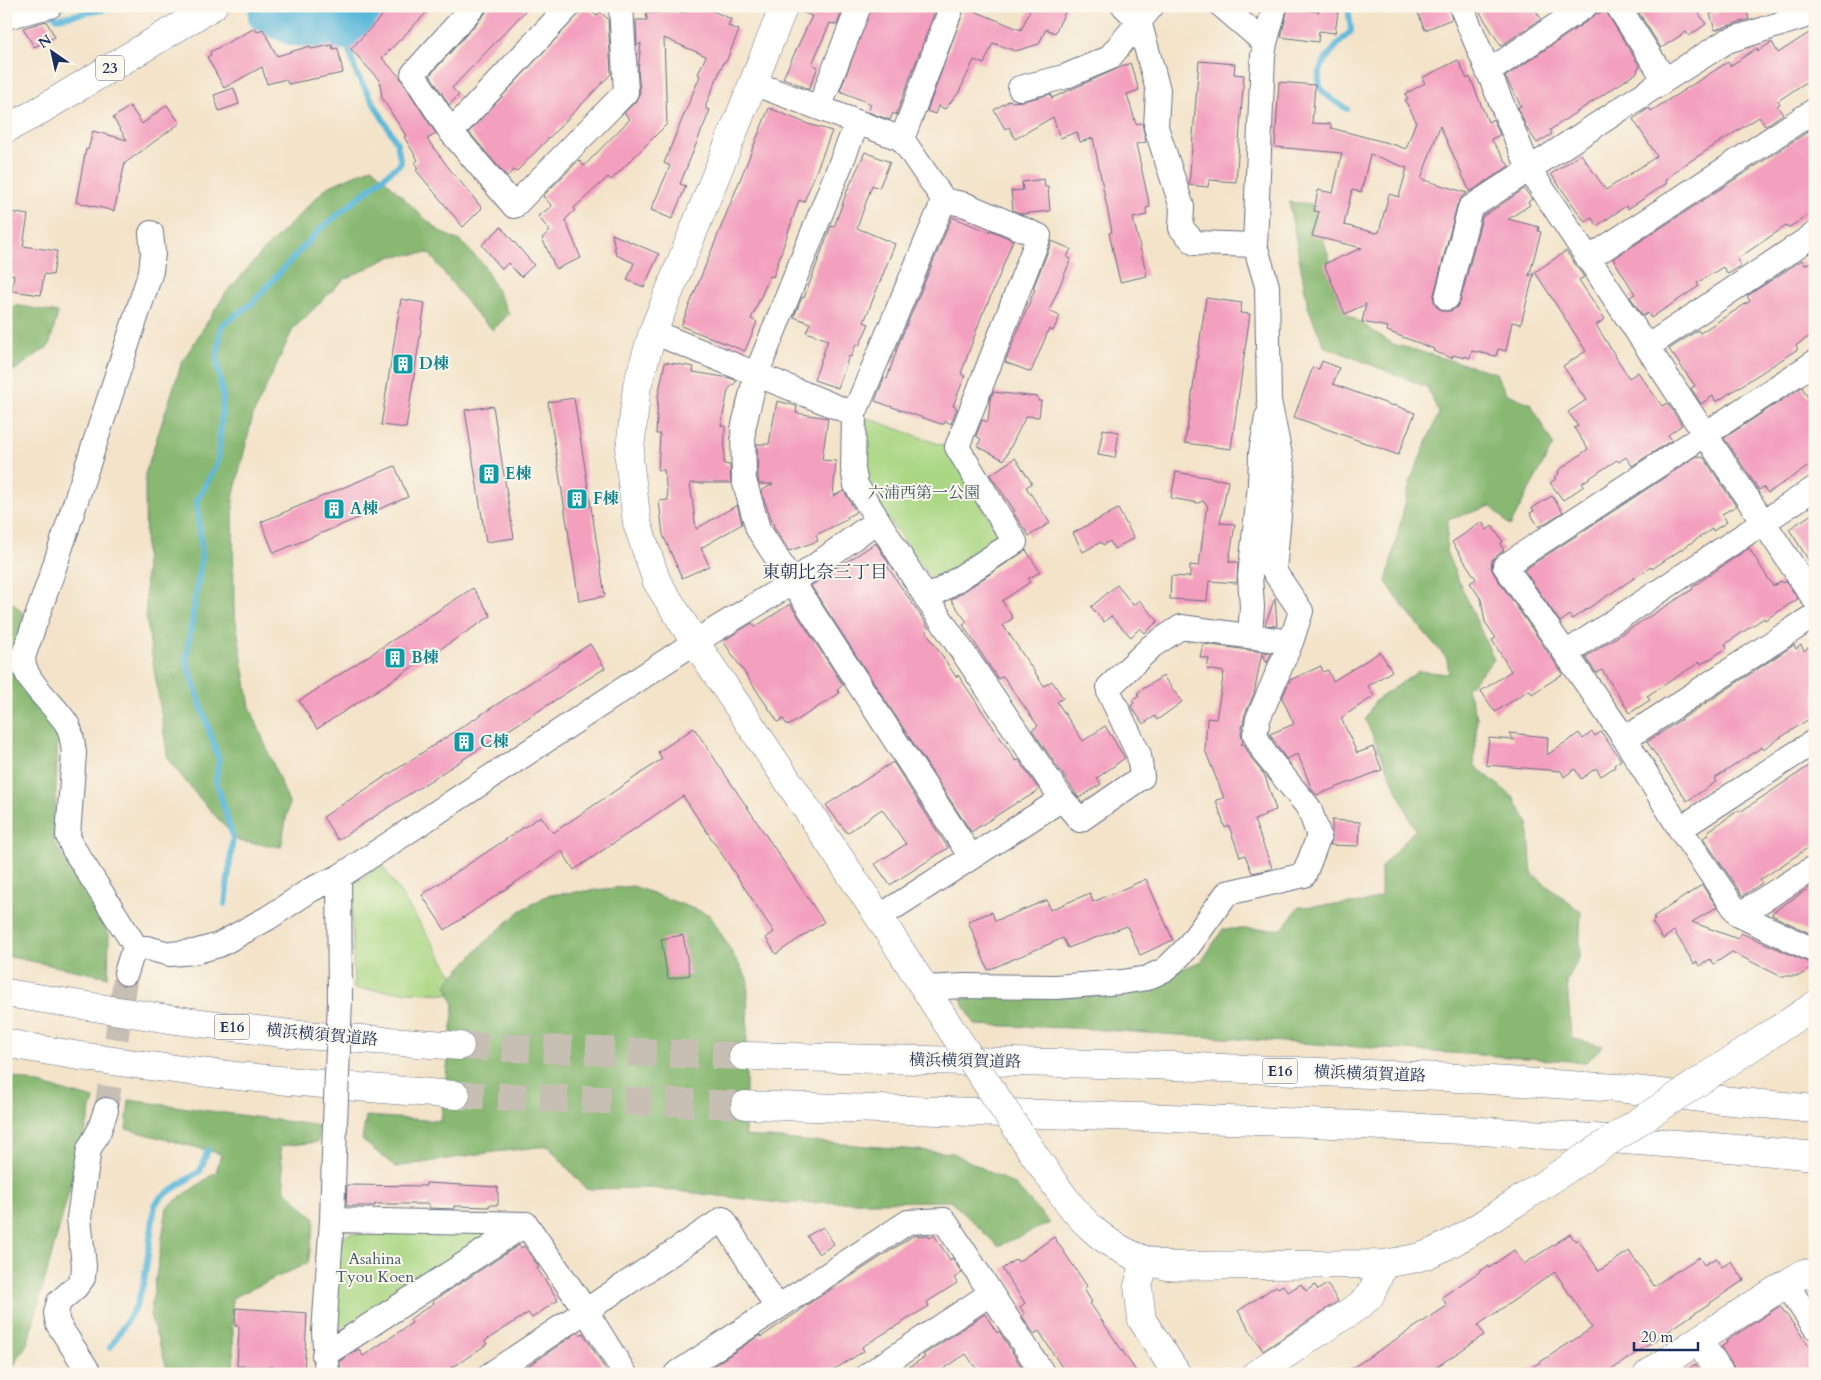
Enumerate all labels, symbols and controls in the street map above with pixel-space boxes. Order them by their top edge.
north arrow [28,28,78,78]
text: N [35,30,55,53]
road number: 23 [96,56,124,80]
building icon: D棟 [391,352,415,376]
place label: D棟 [419,353,449,375]
building icon: E棟 [477,462,501,486]
place label: E棟 [505,463,531,485]
park label: 六浦西第一公園 [868,482,980,504]
building icon: F棟 [565,487,589,511]
place label: F棟 [593,488,618,510]
building icon: A棟 [322,497,346,521]
place label: A棟 [350,498,378,520]
district label: 東朝比奈三丁目 [762,560,888,585]
building icon: B棟 [383,646,407,670]
place label: B棟 [411,647,439,669]
building icon: C棟 [452,730,476,754]
place label: C棟 [480,731,508,753]
road number: E16 [214,1014,250,1040]
street label: 横浜横須賀道路 [265,1019,379,1051]
street label: 横浜横須賀道路 [909,1049,1021,1073]
road number: E16 [1262,1058,1298,1084]
street label: 横浜横須賀道路 [1314,1061,1426,1087]
park label: Asahina Tyou Koen [336,1248,414,1288]
scale bar [1634,1320,1697,1352]
text: 20 m [1641,1327,1673,1347]

